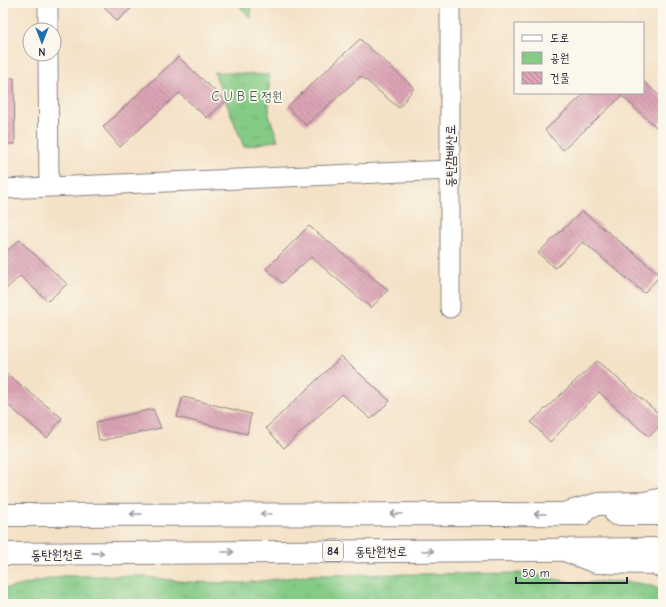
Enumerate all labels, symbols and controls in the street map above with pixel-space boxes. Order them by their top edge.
north arrow [22,22,62,62]
legend [514,22,644,94]
text: 도로 [550,31,569,45]
text: N [38,45,46,58]
text: 공원 [550,51,569,65]
text: 건물 [550,71,570,85]
park label: C U B E 정원 [211,89,283,104]
street label: 동탄감배산로 [443,125,458,187]
one-way arrow [130,510,143,518]
one-way arrow [260,510,273,518]
one-way arrow [390,510,403,518]
one-way arrow [534,510,547,518]
road number: 84 [323,541,343,561]
street label: 동탄원천로 [355,544,407,559]
street label: 동탄원천로 [31,547,83,562]
one-way arrow [421,547,434,555]
one-way arrow [221,548,234,556]
one-way arrow [91,549,104,557]
scale bar [516,559,627,585]
text: 50 m [522,566,550,580]

